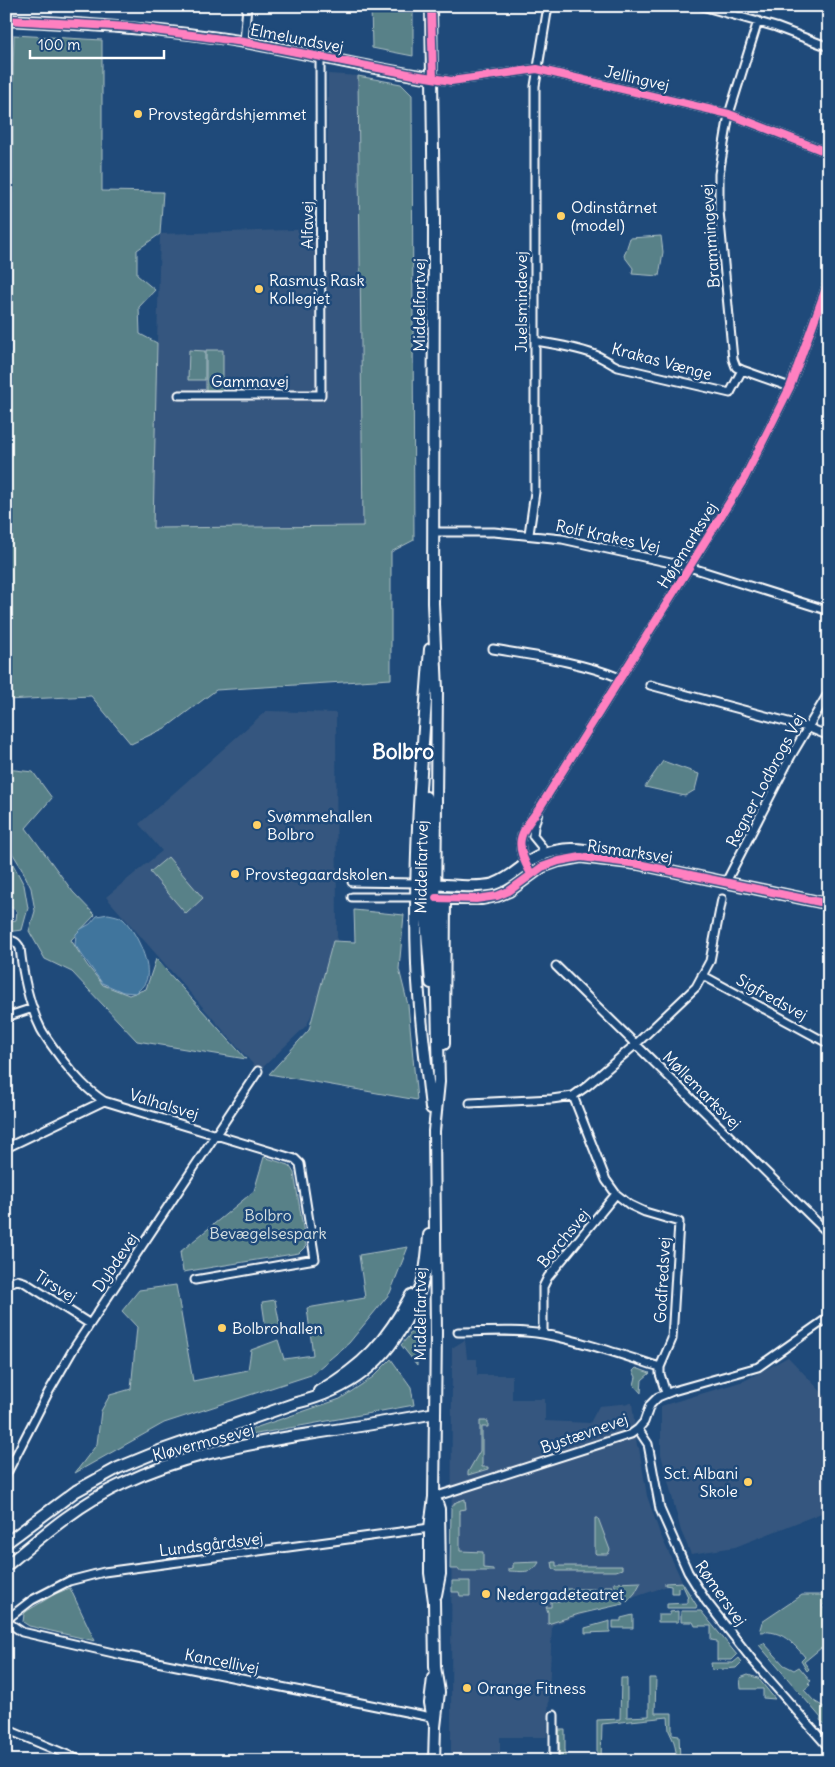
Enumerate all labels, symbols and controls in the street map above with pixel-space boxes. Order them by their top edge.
street label: Elmelundsvej [249,19,345,57]
scale bar [30,28,164,60]
text: 100 m [38,35,80,54]
street label: Jellingvej [603,61,671,95]
place label: Provstegårdshjemmet [148,104,307,124]
marker: Provstegårdshjemmet [132,108,144,120]
street label: Brammingevej [696,183,724,289]
place label: Odinstårnet (model) [571,197,658,235]
street label: Alfavej [297,201,317,249]
marker: Odinstårnet (model) [555,210,567,222]
street label: Juelsmindevej [511,251,531,353]
street label: Middelfartvej [409,258,429,352]
place label: Rasmus Rask Kollegiet [269,270,365,308]
marker: Rasmus Rask Kollegiet [253,283,265,295]
street label: Krakas Vænge [610,338,714,384]
street label: Gammavej [211,371,289,391]
street label: Højemarksvej [653,498,721,592]
street label: Rolf Krakes Vej [554,515,662,557]
street label: Regner Lodbrogs Vej [721,710,809,850]
district label: Bolbro [372,738,434,765]
place label: Svømmehallen Bolbro [267,806,373,844]
marker: Svømmehallen Bolbro [251,819,263,831]
street label: Middelfartvej [410,820,432,914]
street label: Rismarksvej [586,835,674,867]
place label: Provstegaardskolen [245,864,388,884]
marker: Provstegaardskolen [229,868,241,880]
street label: Sigfredsvej [733,969,811,1025]
street label: Møllemarksvej [659,1047,745,1133]
street label: Valhalsvej [127,1084,201,1124]
park label: Bolbro Bevægelsespark [209,1205,327,1243]
street label: Borchsvej [533,1205,593,1271]
street label: Dybdevej [88,1229,142,1295]
street label: Godfredsvej [650,1236,674,1324]
street label: Tirsvej [31,1265,81,1307]
street label: Middelfartvej [410,1267,430,1361]
place label: Bolbrohallen [232,1318,323,1338]
marker: Bolbrohallen [216,1322,228,1334]
street label: Bystævnevej [538,1409,630,1457]
street label: Kløvermosevej [150,1419,256,1465]
place label: Sct. Albani Skole [664,1463,738,1501]
marker: Sct. Albani Skole [742,1476,754,1488]
street label: Lundsgårdsvej [158,1528,264,1560]
street label: Rømersvej [691,1556,751,1630]
place label: Nedergadeteatret [496,1584,625,1604]
marker: Nedergadeteatret [480,1588,492,1600]
street label: Kancellivej [183,1644,261,1678]
place label: Orange Fitness [477,1678,586,1698]
marker: Orange Fitness [461,1682,473,1694]

